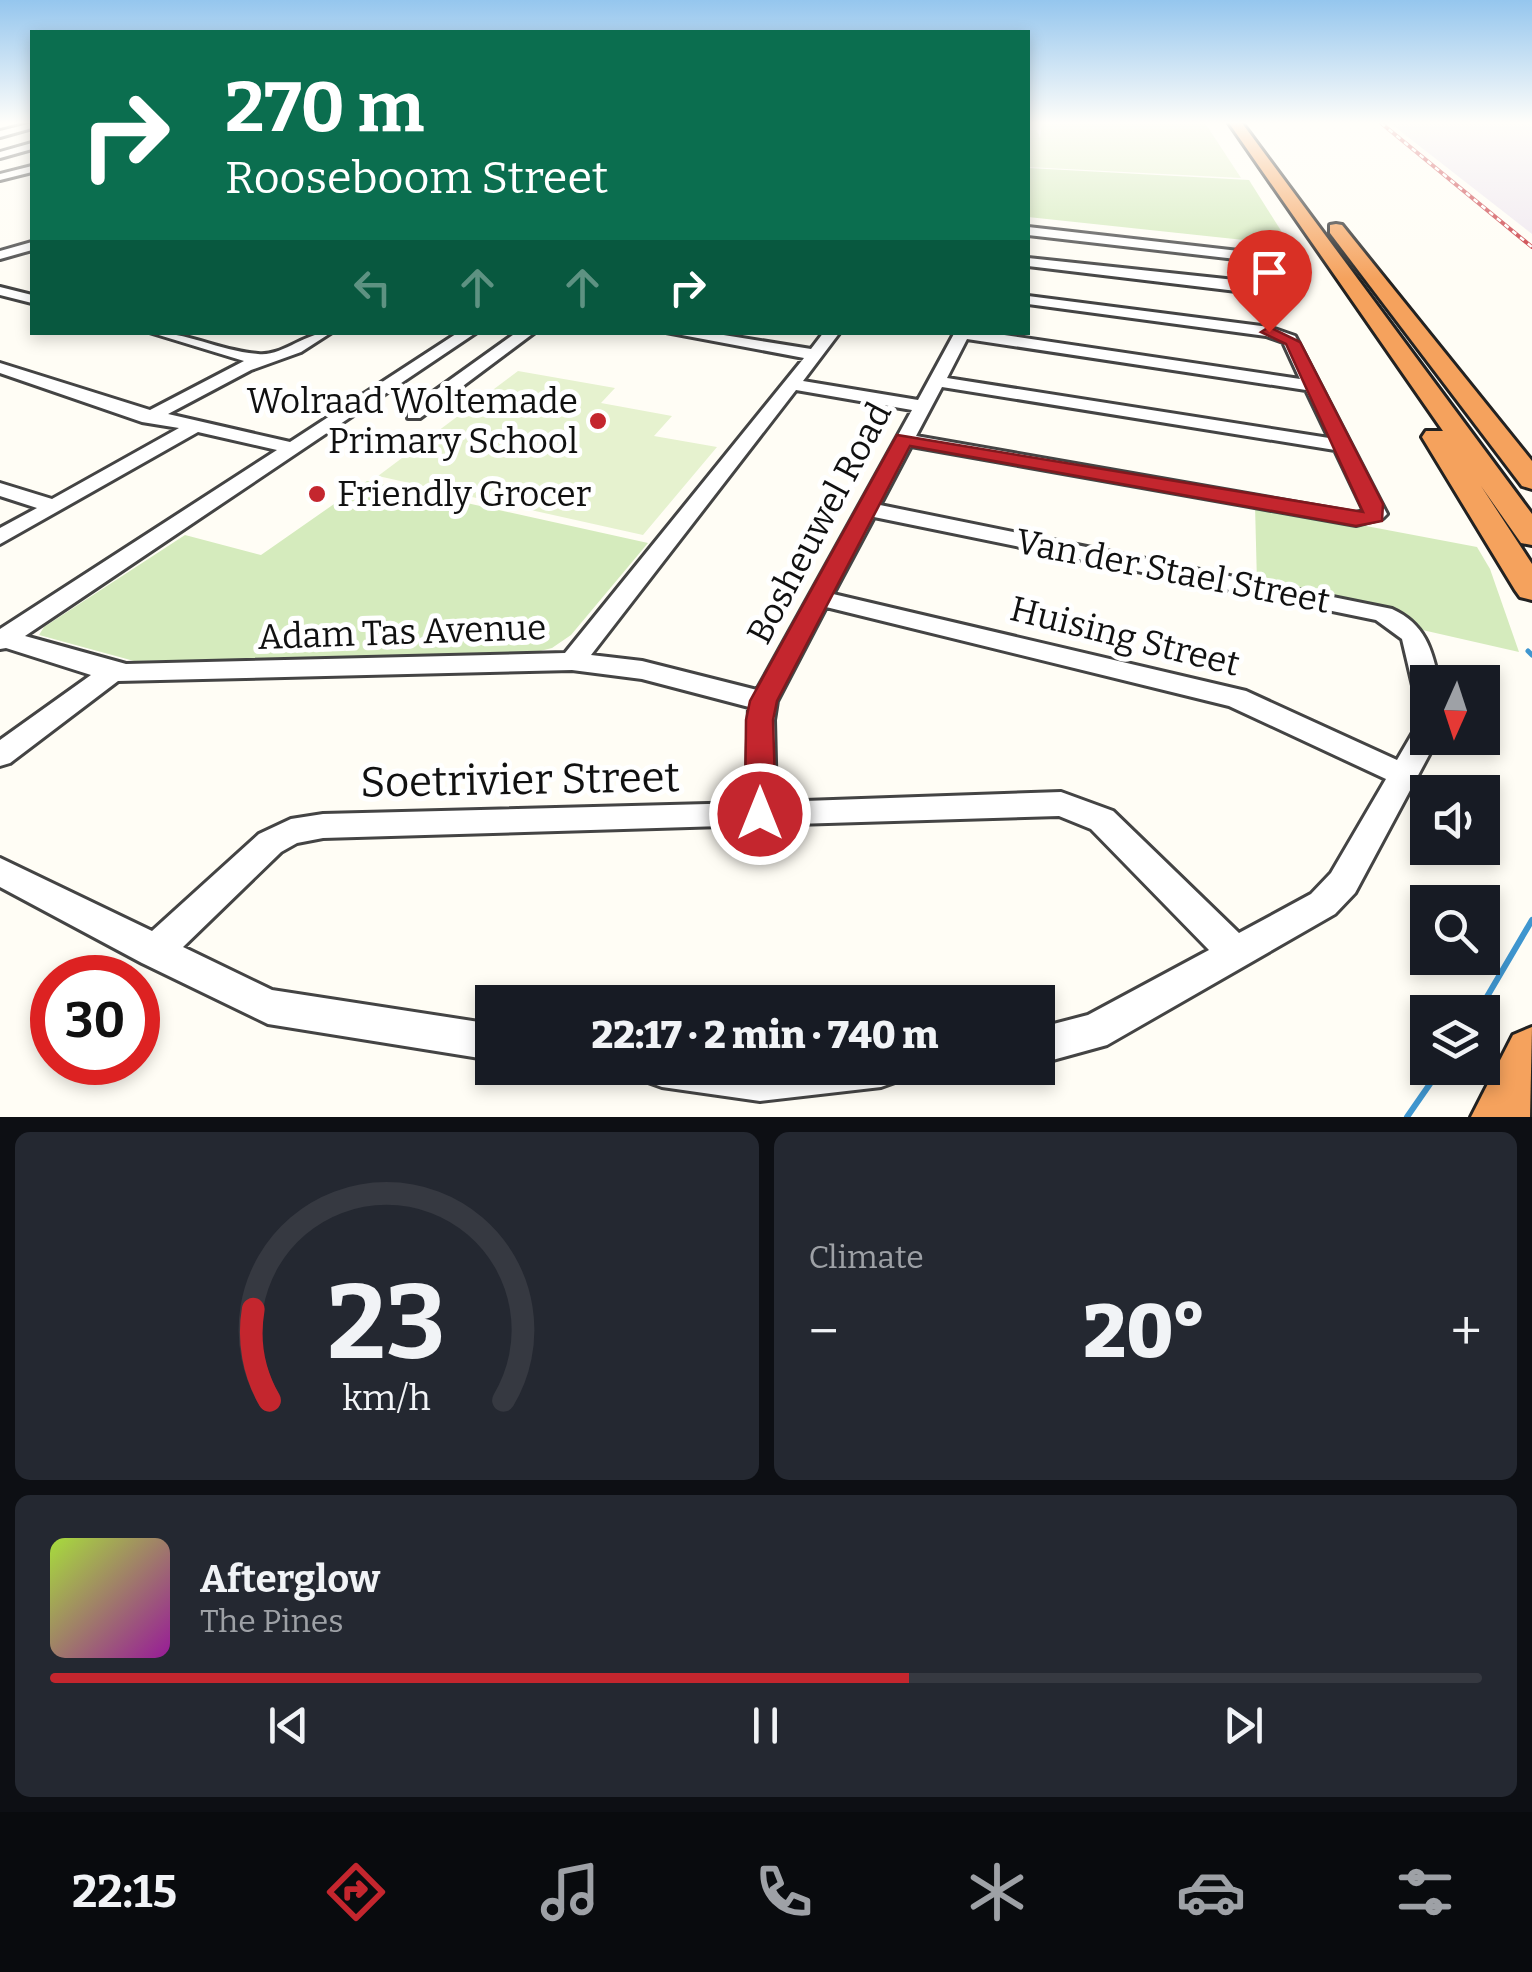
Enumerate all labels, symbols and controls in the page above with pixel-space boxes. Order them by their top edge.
text: 270 m [225,66,424,150]
icon: right [60,70,190,200]
text: Rooseboom Street [225,151,608,205]
pin [1227,230,1312,333]
icon: arrive [1242,245,1297,300]
icon: left [345,260,400,315]
icon: ahead [450,260,505,315]
icon: ahead [555,260,610,315]
icon: right [660,260,715,315]
place label: Wolraad Woltemade Primary School [247,380,578,462]
street label: Bosheuwel Road [738,395,900,651]
marker: Wolraad Woltemade Primary School [587,410,609,432]
place label: Friendly Grocer [337,473,591,515]
marker: Friendly Grocer [306,483,328,505]
street label: Van der Stael Street [1012,520,1334,622]
street label: Huising Street [1006,587,1244,685]
street label: Adam Tas Avenue [257,606,547,658]
north arrow [1410,665,1500,755]
map controls [1410,665,1500,1085]
street label: Soetrivier Street [360,752,680,808]
position arrow [708,762,812,866]
button: sound [1410,775,1500,865]
button: search [1410,885,1500,975]
speed limit sign: 30 [30,955,160,1085]
button: layers [1410,995,1500,1085]
text: 22:17 · 2 min · 740 m [591,1012,939,1058]
text: Climate [809,1238,924,1276]
text: 23 [328,1261,446,1386]
text: 20° [1083,1287,1206,1377]
text: − [809,1299,839,1365]
text: + [1451,1299,1482,1365]
text: km/h [343,1377,431,1419]
text: Afterglow [200,1556,380,1602]
text: The Pines [200,1602,344,1640]
icon: previous [261,1698,316,1753]
icon: pause [738,1698,793,1753]
icon: next [1216,1698,1271,1753]
icon: directions [321,1857,391,1927]
icon: music [535,1857,605,1927]
icon: phone [749,1857,819,1927]
icon: climate [962,1857,1032,1927]
icon: car [1176,1857,1246,1927]
icon: filters [1390,1857,1460,1927]
text: 22:15 [72,1865,177,1919]

